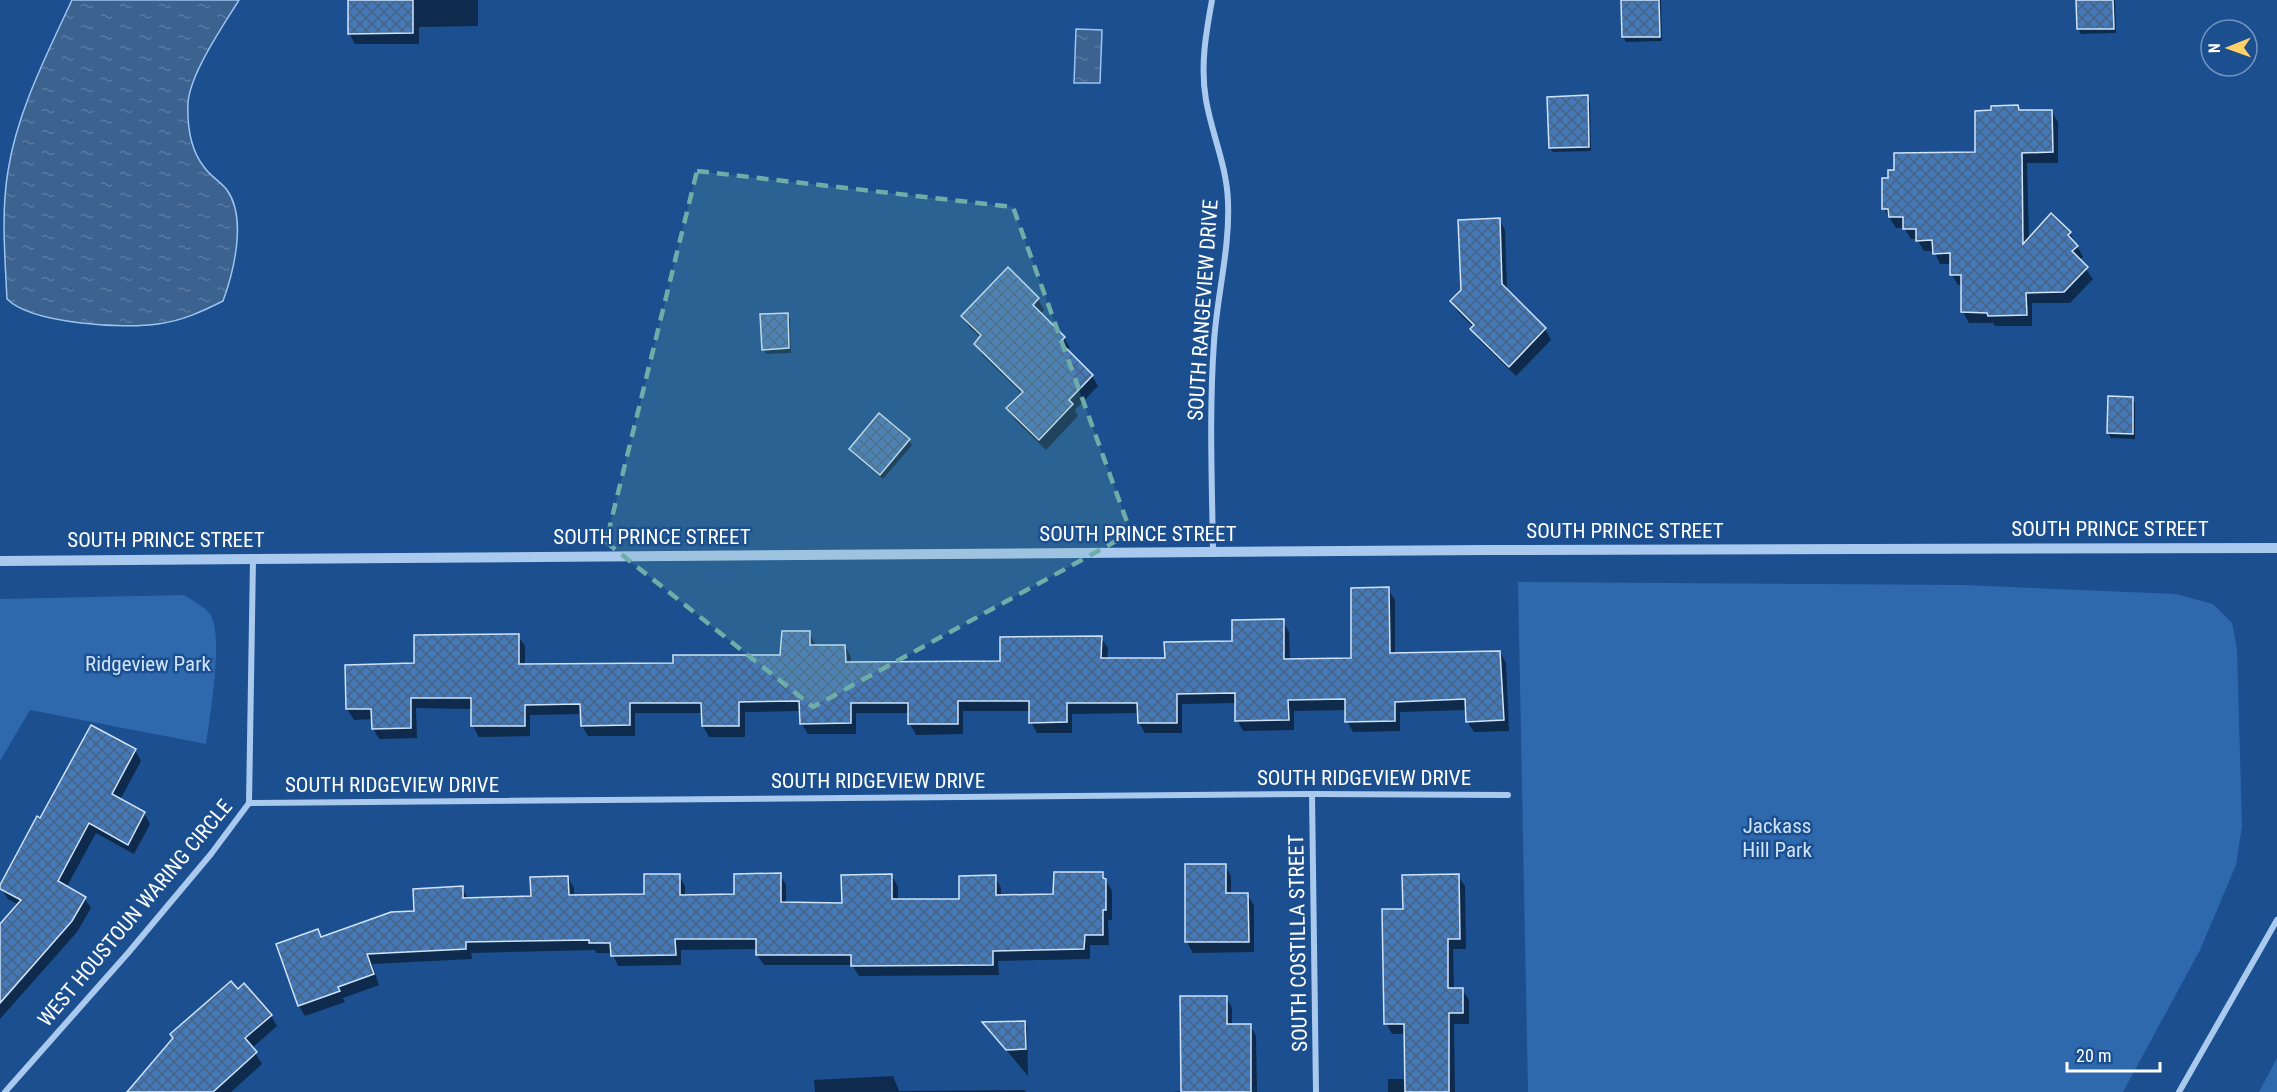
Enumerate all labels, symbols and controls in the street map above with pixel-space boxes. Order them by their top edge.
north arrow [2199,18,2259,78]
text: N [2205,43,2224,53]
street label: SOUTH RANGEVIEW DRIVE [1183,198,1223,422]
street label: SOUTH PRINCE STREET [2011,517,2209,541]
street label: SOUTH PRINCE STREET [1526,519,1724,543]
street label: SOUTH PRINCE STREET [1039,522,1237,546]
street label: SOUTH PRINCE STREET [553,525,751,549]
street label: SOUTH PRINCE STREET [67,528,265,552]
park label: Ridgeview Park [85,652,212,676]
street label: SOUTH RIDGEVIEW DRIVE [1257,766,1471,790]
street label: SOUTH RIDGEVIEW DRIVE [771,769,985,793]
street label: SOUTH RIDGEVIEW DRIVE [285,773,499,797]
street label: WEST HOUSTOUN WARING CIRCLE [33,795,237,1031]
park label: Jackass Hill Park [1742,814,1812,862]
street label: SOUTH COSTILLA STREET [1284,834,1312,1052]
scale bar [2067,1035,2160,1073]
text: 20 m [2076,1045,2111,1066]

